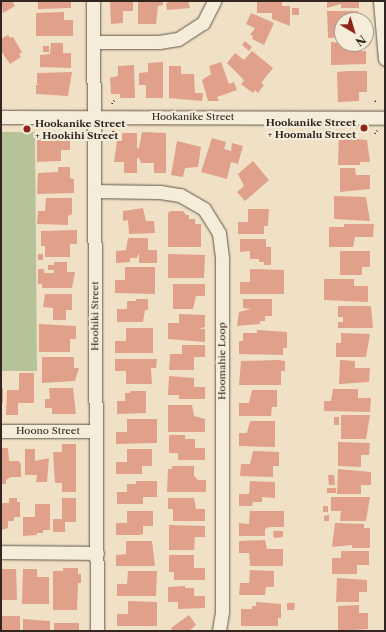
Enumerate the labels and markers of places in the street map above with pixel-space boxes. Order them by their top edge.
place label: Hookanike Street + Hoomalu Street [266,116,356,140]
place label: Hookanike Street + Hookihi Street [35,117,125,140]
marker: Hookanike Street + Hoomalu Street [359,123,369,133]
marker: Hookanike Street + Hookihi Street [22,124,32,134]

